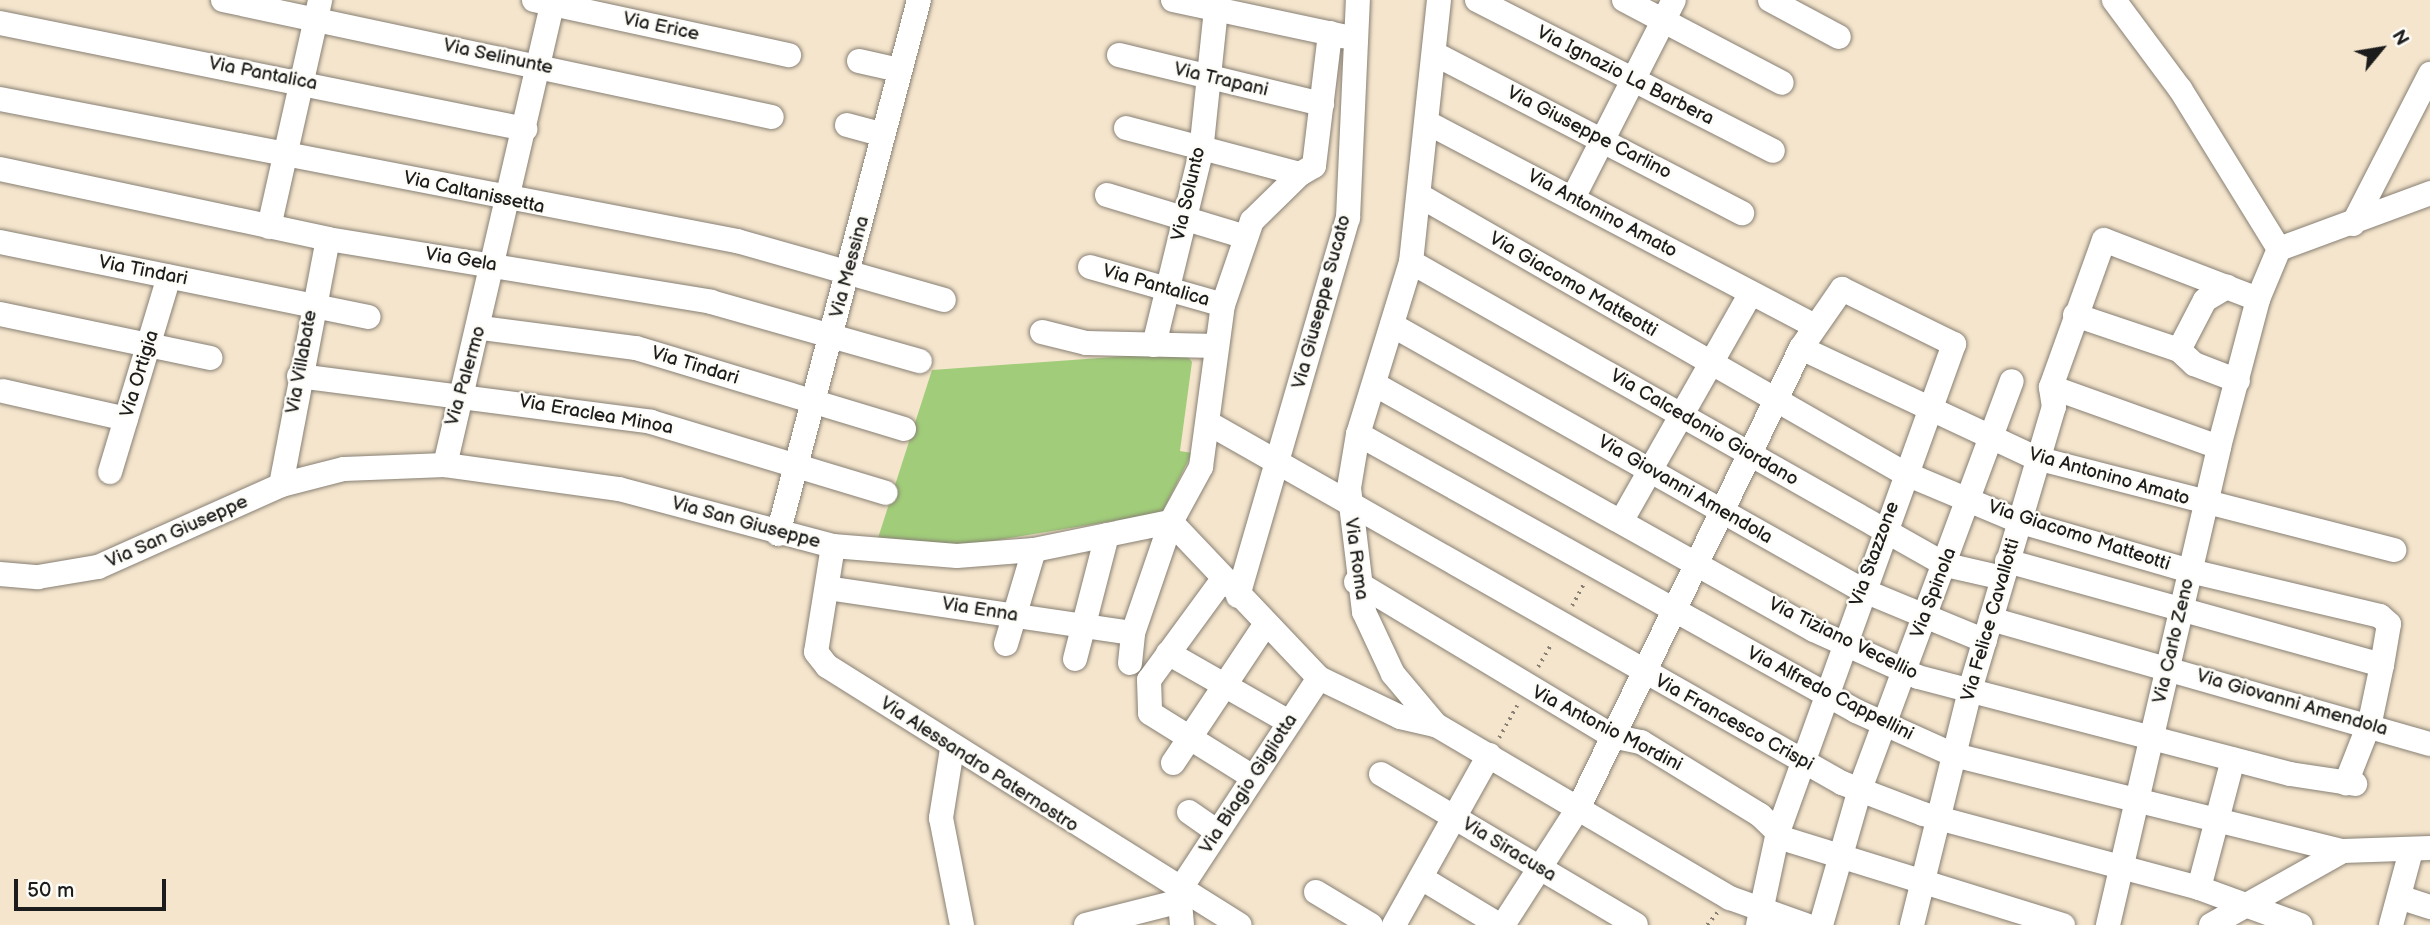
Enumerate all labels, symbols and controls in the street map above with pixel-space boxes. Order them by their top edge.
street label: Via Erice [621,8,701,46]
north arrow [2346,14,2416,84]
street label: Via Ignazio La Barbera [1533,21,1717,131]
text: N [2386,26,2413,50]
street label: Via Selinunte [441,34,555,80]
street label: Via Pantalica [207,52,319,96]
street label: Via Trapani [1171,58,1271,102]
street label: Via Giuseppe Carlino [1503,82,1675,184]
street label: Via Solunto [1167,145,1211,243]
street label: Via Antonino Amato [1523,165,1681,263]
street label: Via Caltanissetta [401,167,547,219]
street label: Via Giuseppe Sucato [1288,212,1356,392]
street label: Via Messina [825,214,875,320]
street label: Via Giacomo Matteotti [1485,228,1661,342]
street label: Via Gela [423,243,499,277]
street label: Via Tindari [96,251,190,291]
street label: Via Pantalica [1100,260,1212,312]
street label: Via Villabate [282,308,322,416]
street label: Via Palermo [441,323,491,429]
street label: Via Ortigia [116,328,164,420]
street label: Via Tindari [648,342,742,390]
street label: Via Calcedonio Giordano [1606,365,1802,491]
street label: Via Eraclea Minoa [517,390,675,440]
street label: Via Giovanni Amendola [1594,431,1776,549]
street label: Via Antonino Amato [2026,443,2192,511]
street label: Via San Giuseppe [102,490,252,574]
street label: Via San Giuseppe [669,492,823,554]
street label: Via Giacomo Matteotti [1985,496,2173,576]
street label: Via Stazzone [1845,498,1905,610]
street label: Via Roma [1339,516,1373,602]
street label: Via Felice Cavallotti [1957,536,2025,704]
street label: Via Spinola [1906,544,1962,642]
street label: Via Carlo Zeno [2149,576,2199,706]
street label: Via Enna [940,593,1020,627]
street label: Via Tiziano Vecellio [1764,593,1922,685]
street label: Via Alfredo Cappellini [1743,642,1917,746]
street label: Via Giovanni Amendola [2194,665,2390,741]
street label: Via Francesco Crispi [1651,670,1817,776]
street label: Via Antonio Mordini [1528,681,1686,777]
street label: Via Alessandro Paternostro [876,692,1082,838]
street label: Via Biagio Gigliotta [1195,710,1303,858]
street label: Via Siracusa [1458,813,1560,887]
scale bar [18,866,170,910]
text: 50 m [27,878,74,903]

